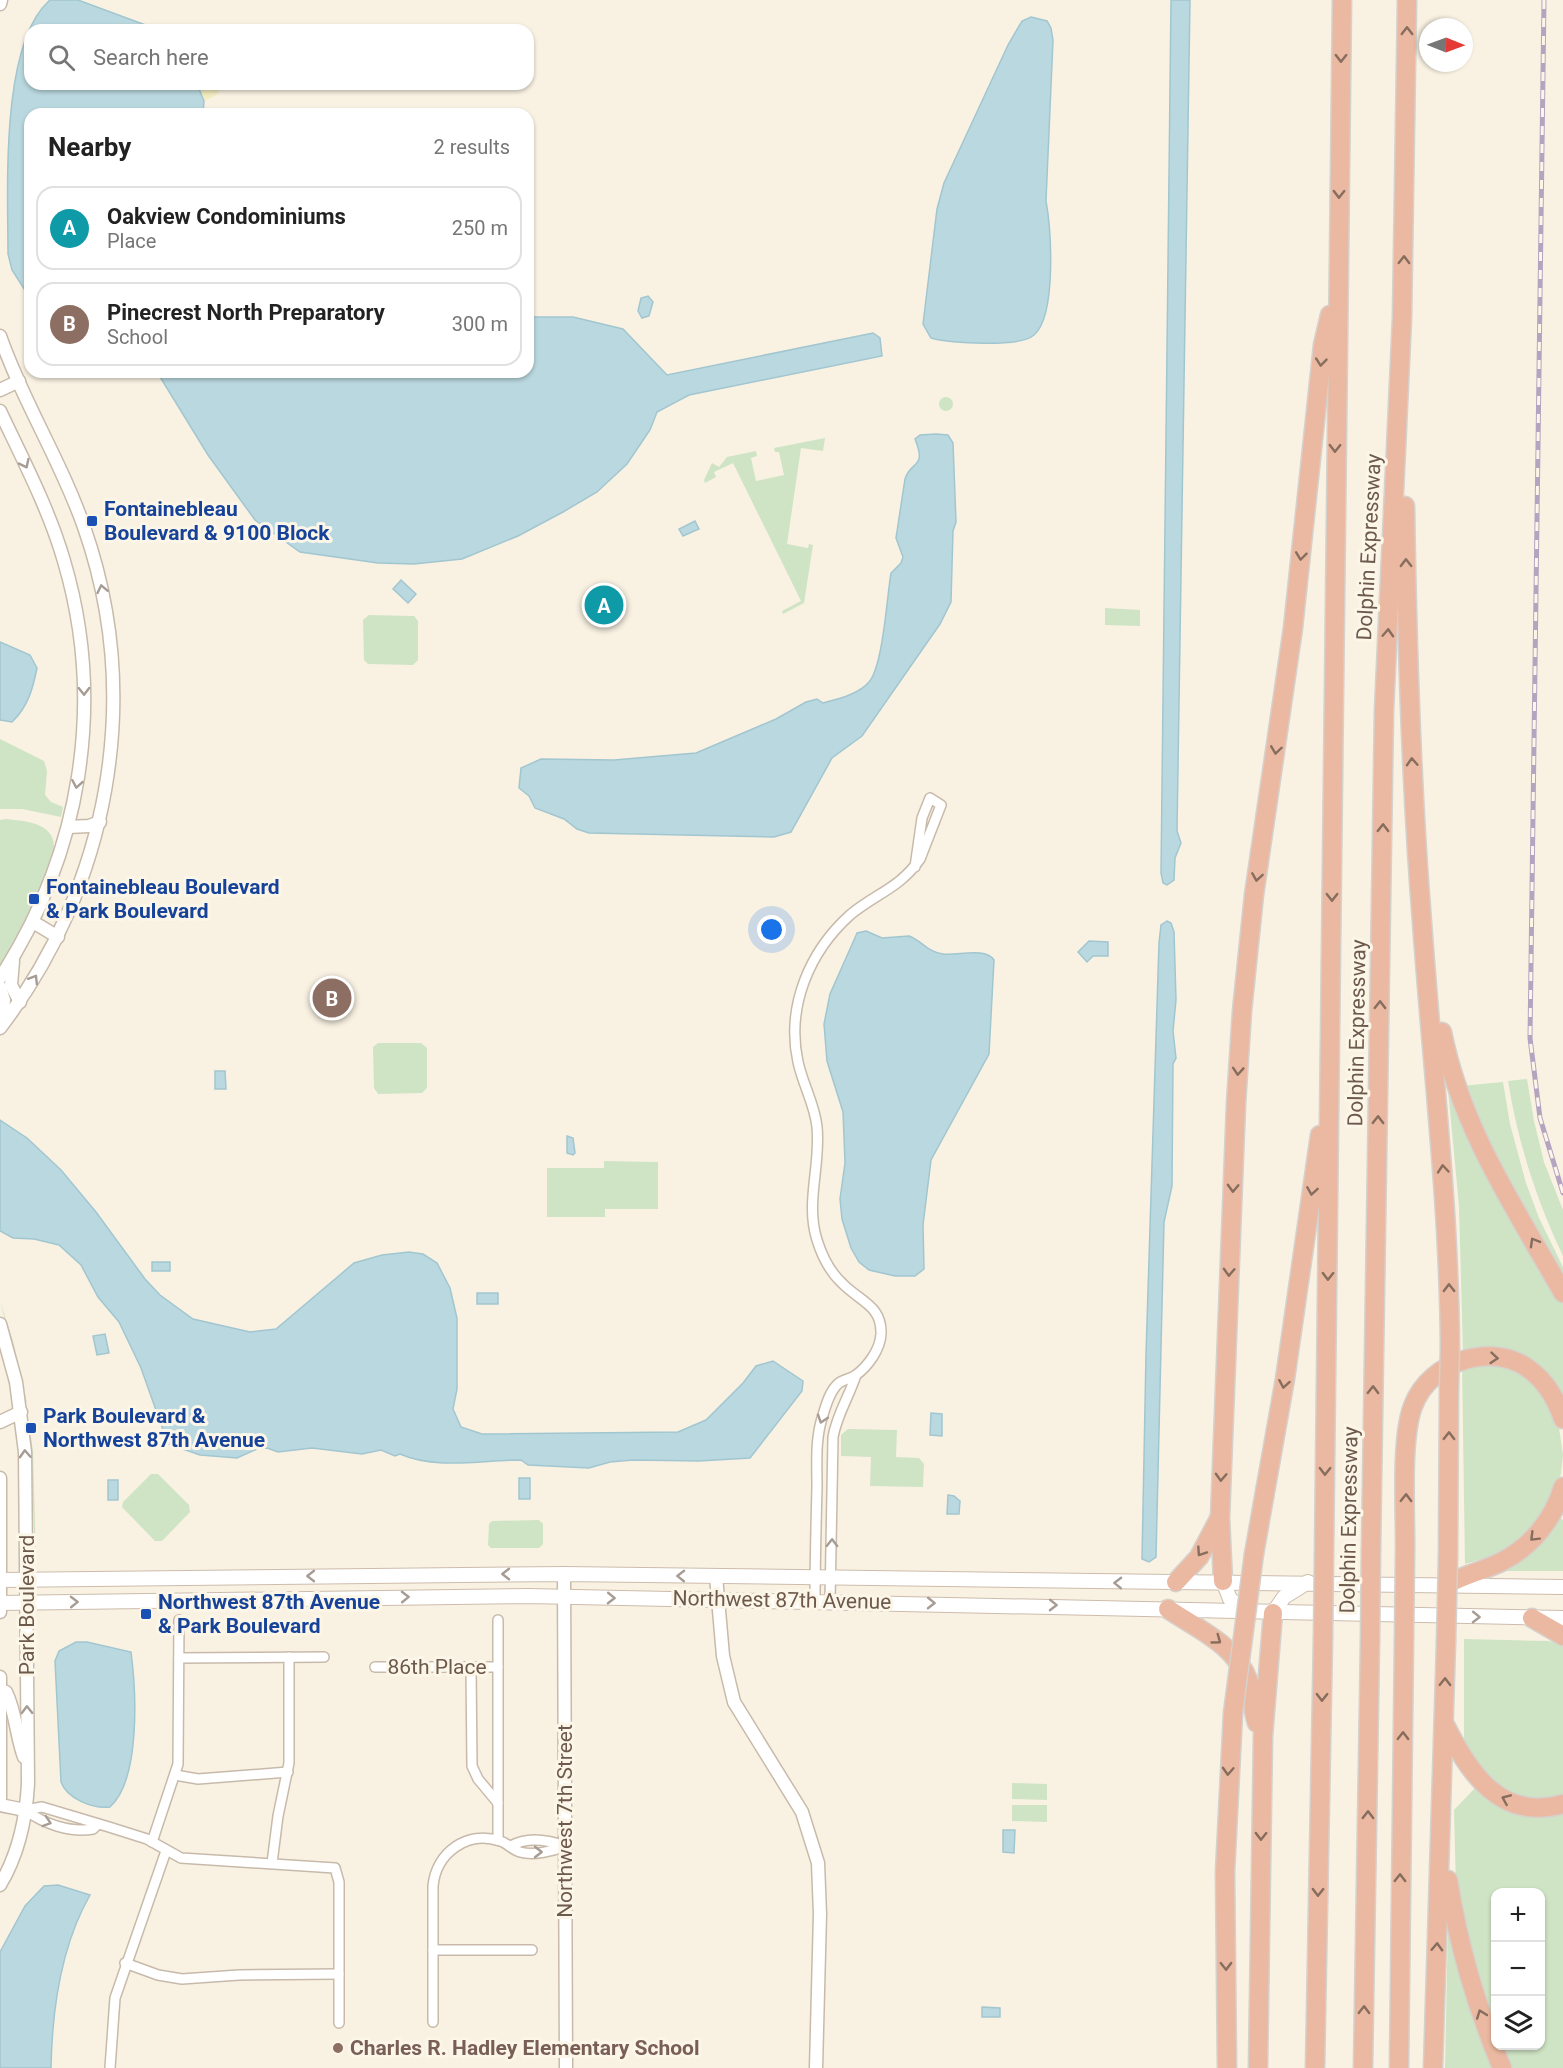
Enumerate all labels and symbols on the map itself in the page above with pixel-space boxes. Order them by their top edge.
north arrow [1419,18,1473,72]
one-way arrow [1401,26,1413,35]
one-way arrow [1335,54,1347,63]
one-way arrow [1333,190,1345,199]
one-way arrow [1397,255,1410,264]
one-way arrow [1315,358,1328,367]
one-way arrow [1329,444,1342,453]
street label: Dolphin Expressway [1352,453,1386,641]
one-way arrow [18,457,30,468]
place label: Fontainebleau Boulevard & 9100 Block [104,497,330,545]
marker: Fontainebleau Boulevard & 9100 Block [85,514,99,528]
one-way arrow [1295,552,1308,561]
one-way arrow [1400,558,1412,567]
pin: A [584,582,624,628]
one-way arrow [96,584,109,594]
one-way arrow [1381,628,1394,637]
one-way arrow [78,687,90,696]
one-way arrow [1271,745,1283,754]
one-way arrow [1406,757,1419,767]
one-way arrow [72,779,84,789]
one-way arrow [1376,823,1389,832]
one-way arrow [1251,872,1264,882]
place label: Fontainebleau Boulevard & Park Boulevard [46,875,280,923]
marker: Fontainebleau Boulevard & Park Boulevard [27,892,41,906]
one-way arrow [1325,892,1338,901]
your location [757,915,786,944]
street label: Dolphin Expressway [1343,939,1371,1127]
one-way arrow [27,975,38,986]
pin: B [312,976,352,1020]
one-way arrow [1374,1001,1386,1010]
one-way arrow [1231,1067,1244,1076]
one-way arrow [1372,1116,1384,1125]
one-way arrow [1437,1164,1450,1173]
one-way arrow [1226,1184,1239,1193]
one-way arrow [1306,1186,1318,1195]
one-way arrow [1530,1238,1541,1248]
one-way arrow [1223,1268,1236,1277]
one-way arrow [1322,1272,1334,1281]
one-way arrow [1443,1284,1456,1293]
one-way arrow [1489,1351,1499,1364]
one-way arrow [1279,1379,1291,1388]
one-way arrow [1367,1385,1380,1394]
place label: Park Boulevard & Northwest 87th Avenue [43,1404,265,1452]
one-way arrow [816,1413,829,1424]
marker: Park Boulevard & Northwest 87th Avenue [24,1421,38,1435]
street label: Dolphin Expressway [1335,1426,1363,1614]
one-way arrow [1443,1431,1455,1440]
one-way arrow [19,1450,32,1459]
one-way arrow [1319,1467,1331,1476]
one-way arrow [1215,1473,1228,1482]
one-way arrow [1400,1493,1412,1502]
one-way arrow [1530,1530,1541,1541]
street label: Park Boulevard [15,1535,39,1675]
one-way arrow [825,1538,838,1547]
one-way arrow [1197,1545,1208,1556]
one-way arrow [501,1568,510,1580]
one-way arrow [677,1569,686,1582]
one-way arrow [306,1570,315,1582]
one-way arrow [1113,1577,1122,1589]
street label: Northwest 87th Avenue [672,1586,892,1614]
place label: Northwest 87th Avenue & Park Boulevard [158,1590,380,1638]
one-way arrow [401,1591,410,1603]
one-way arrow [607,1592,616,1604]
one-way arrow [69,1596,78,1608]
one-way arrow [926,1597,935,1609]
one-way arrow [1048,1599,1057,1611]
marker: Northwest 87th Avenue & Park Boulevard [139,1607,153,1621]
one-way arrow [1472,1611,1481,1623]
one-way arrow [1210,1633,1221,1644]
street label: 86th Place [387,1655,487,1679]
one-way arrow [1439,1678,1451,1687]
one-way arrow [1316,1692,1328,1701]
one-way arrow [20,1705,33,1714]
street label: Northwest 7th Street [553,1724,577,1918]
one-way arrow [1396,1732,1409,1741]
one-way arrow [1222,1767,1235,1776]
one-way arrow [1501,1794,1512,1806]
one-way arrow [1361,1810,1374,1819]
one-way arrow [41,1815,52,1827]
one-way arrow [1255,1832,1267,1841]
one-way arrow [533,1846,542,1858]
one-way arrow [1394,1874,1406,1883]
one-way arrow [1312,1887,1324,1896]
one-way arrow [1431,1942,1444,1951]
one-way arrow [1220,1961,1232,1970]
one-way arrow [1358,2005,1371,2014]
one-way arrow [1475,2009,1488,2020]
place label: Charles R. Hadley Elementary School [350,2036,699,2060]
marker: Charles R. Hadley Elementary School [331,2041,345,2055]

